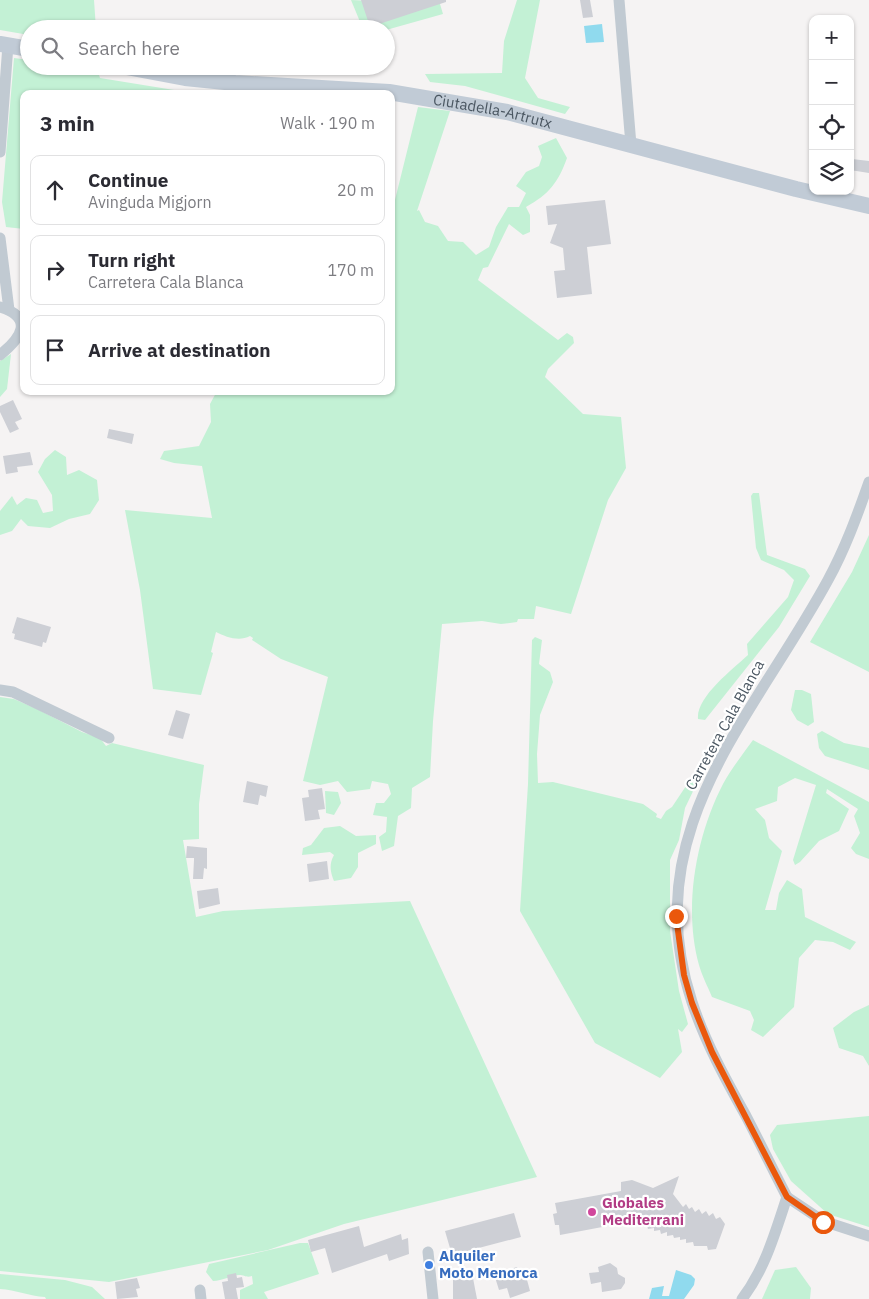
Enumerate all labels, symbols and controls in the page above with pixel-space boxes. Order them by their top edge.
map controls [809,15,854,195]
button: + [809,15,854,60]
search box [20,20,395,75]
icon: search [38,34,66,62]
text: Search here [78,36,180,60]
button: − [809,60,854,105]
street label: Ciutadella-Artrutx [432,90,555,133]
button: locate [809,105,854,150]
text: 3 min [40,109,95,137]
text: Walk · 190 m [280,113,375,133]
button: layers [809,150,854,195]
text: Continue [88,168,168,192]
icon: ahead [41,176,69,204]
text: 20 m [337,180,374,200]
text: Avinguda Migjorn [88,192,212,212]
text: Turn right [88,248,175,272]
icon: right [41,256,69,284]
text: 170 m [327,260,374,280]
text: Carretera Cala Blanca [88,272,244,292]
icon: arrive [41,336,69,364]
text: Arrive at destination [88,338,271,362]
street label: Carretera Cala Blanca [681,656,768,793]
route end [665,905,688,928]
place label: Globales Mediterrani [602,1193,684,1229]
marker: Globales Mediterrani [586,1206,598,1218]
route start [812,1211,835,1234]
place label: Alquiler Moto Menorca [439,1246,538,1282]
marker: Alquiler Moto Menorca [423,1259,435,1271]

